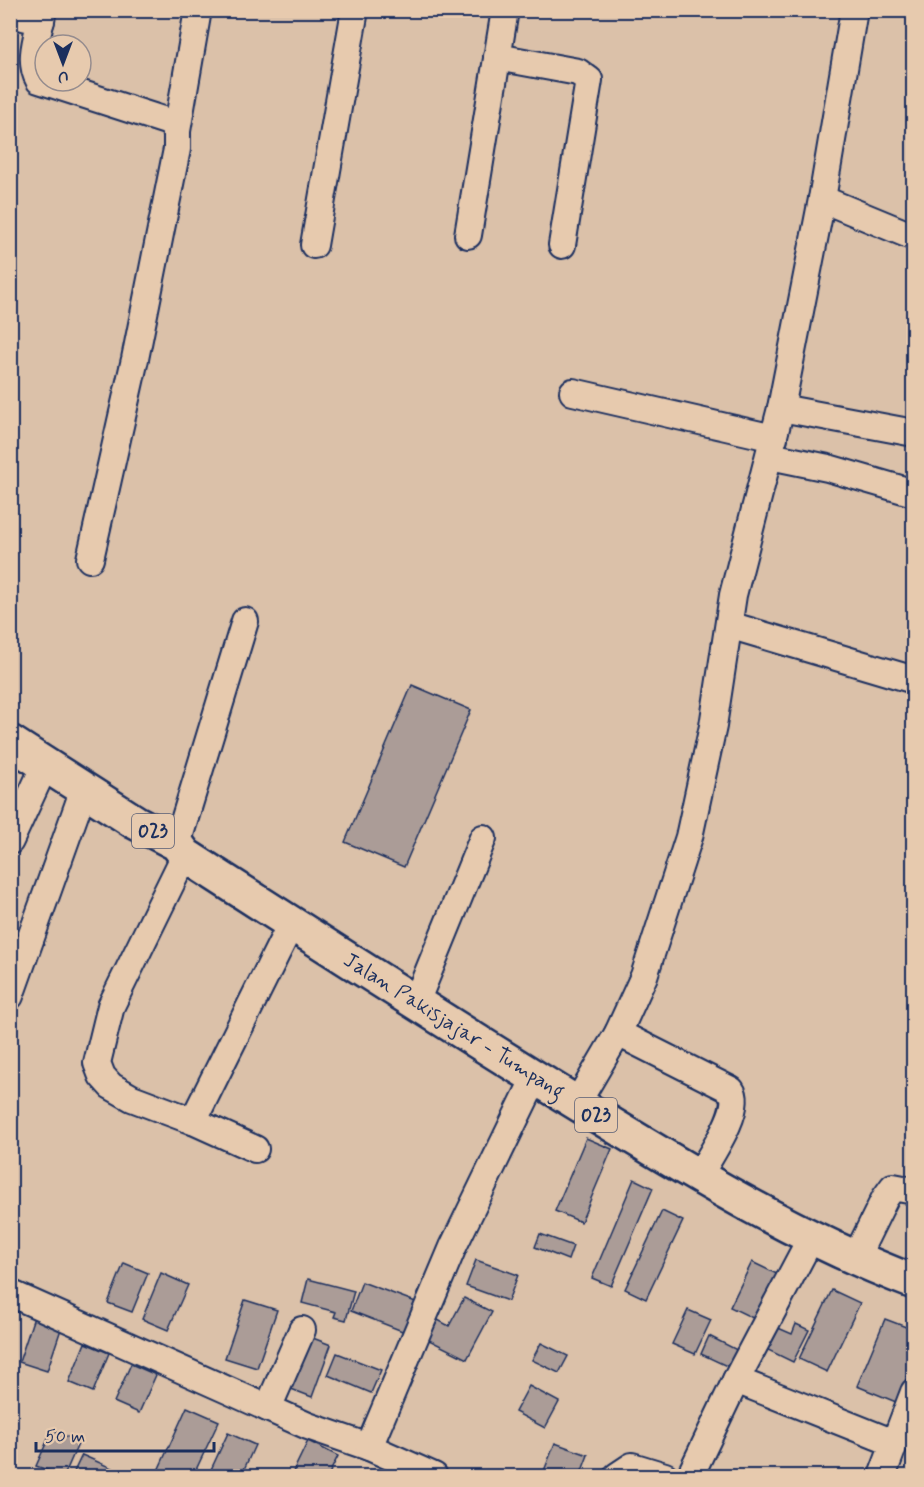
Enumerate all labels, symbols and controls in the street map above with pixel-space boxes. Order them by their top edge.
north arrow [33,33,93,93]
text: U [58,66,68,87]
road number: 023 [132,814,174,848]
street label: Jalan Pakisjajar - Tumpang [337,946,570,1107]
road number: 023 [575,1098,617,1132]
scale bar [36,1415,214,1453]
text: 50 m [45,1425,85,1449]

